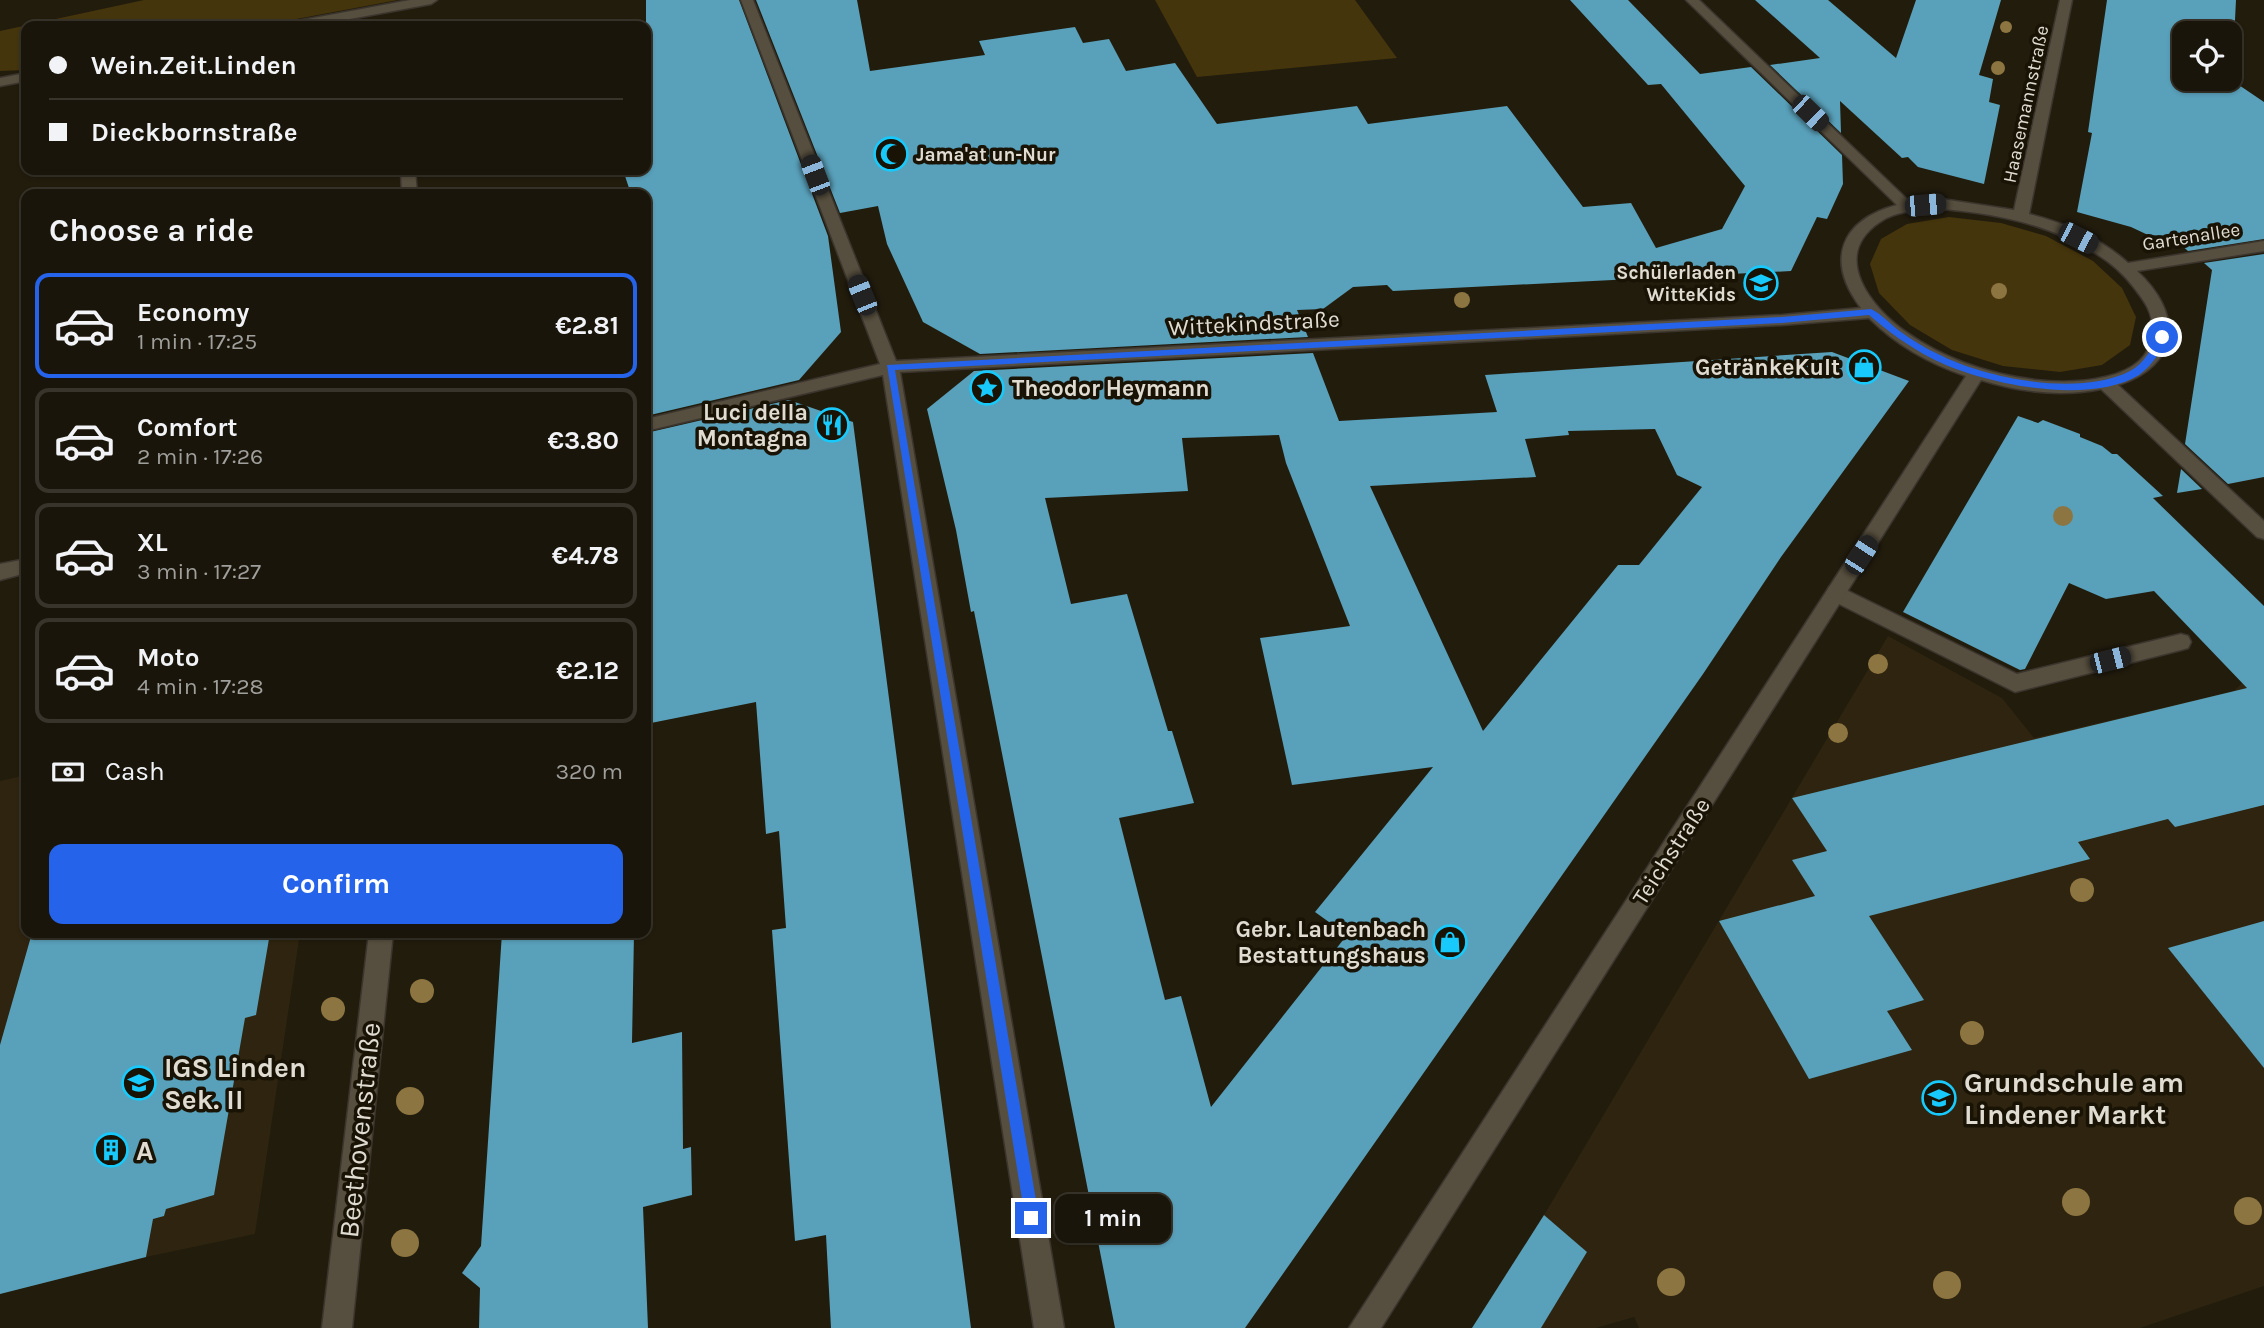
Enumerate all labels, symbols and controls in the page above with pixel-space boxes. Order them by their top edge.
map controls [2172,21,2242,91]
button: locate [2172,21,2242,91]
street label: Haasemannstraße [1999,23,2053,185]
text: Wein.Zeit.Linden [91,50,297,81]
car [1788,91,1833,135]
text: Dieckbornstraße [91,117,297,148]
mosque icon: Jama'at un-Nur [872,135,910,173]
place label: Jama'at un-Nur [916,144,1056,166]
car [798,152,833,198]
car [1904,193,1947,217]
text: Choose a ride [49,212,254,249]
street label: Gartenallee [2141,218,2242,256]
car [2055,219,2102,257]
place label: Schülerladen WitteKids [1616,262,1736,306]
school or university icon: Schülerladen WitteKids [1742,264,1780,302]
car [845,272,880,318]
icon: car [53,294,116,357]
text: Economy [137,297,249,328]
street label: Wittekindstraße [1168,306,1340,341]
text: €2.81 [555,310,619,341]
route start [2146,321,2178,353]
text: 1 min · 17:25 [137,328,257,355]
shop icon: GetränkeKult [1845,348,1883,386]
place label: GetränkeKult [1695,354,1840,381]
place icon: Theodor Heymann [968,369,1006,407]
place label: Theodor Heymann [1012,375,1210,402]
place label: Luci della Montagna [697,399,808,452]
restaurant icon: Luci della Montagna [813,406,851,444]
icon: car [53,409,116,472]
text: Comfort [137,412,238,443]
text: €3.80 [548,425,619,456]
text: 2 min · 17:26 [137,443,263,470]
icon: car [53,524,116,587]
text: XL [137,527,168,558]
car [1841,532,1882,578]
text: €4.78 [552,540,619,571]
text: 3 min · 17:27 [137,558,261,585]
icon: car [53,639,116,702]
text: Moto [137,642,199,673]
car [2088,645,2133,675]
text: €2.12 [556,655,619,686]
text: 4 min · 17:28 [137,673,264,700]
icon: cash [49,753,87,791]
text: Cash [105,756,165,787]
text: 320 m [555,758,623,785]
street label: Teichstraße [1627,793,1716,910]
button: Confirm [49,844,623,924]
place label: Gebr. Lautenbach Bestattungshaus [1235,916,1426,969]
shop icon: Gebr. Lautenbach Bestattungshaus [1431,923,1469,961]
street label: Beethovenstraße [332,1021,387,1239]
place label: IGS Linden Sek. II [164,1051,306,1116]
school or university icon: IGS Linden Sek. II [120,1064,158,1102]
place label: Grundschule am Lindener Markt [1964,1066,2184,1131]
school or university icon: Grundschule am Lindener Markt [1920,1079,1958,1117]
building icon: A [92,1131,130,1169]
place label: A [136,1134,154,1167]
callout: 1 min [1056,1194,1171,1242]
route end [1015,1202,1047,1234]
text: 1 min [1084,1205,1142,1232]

